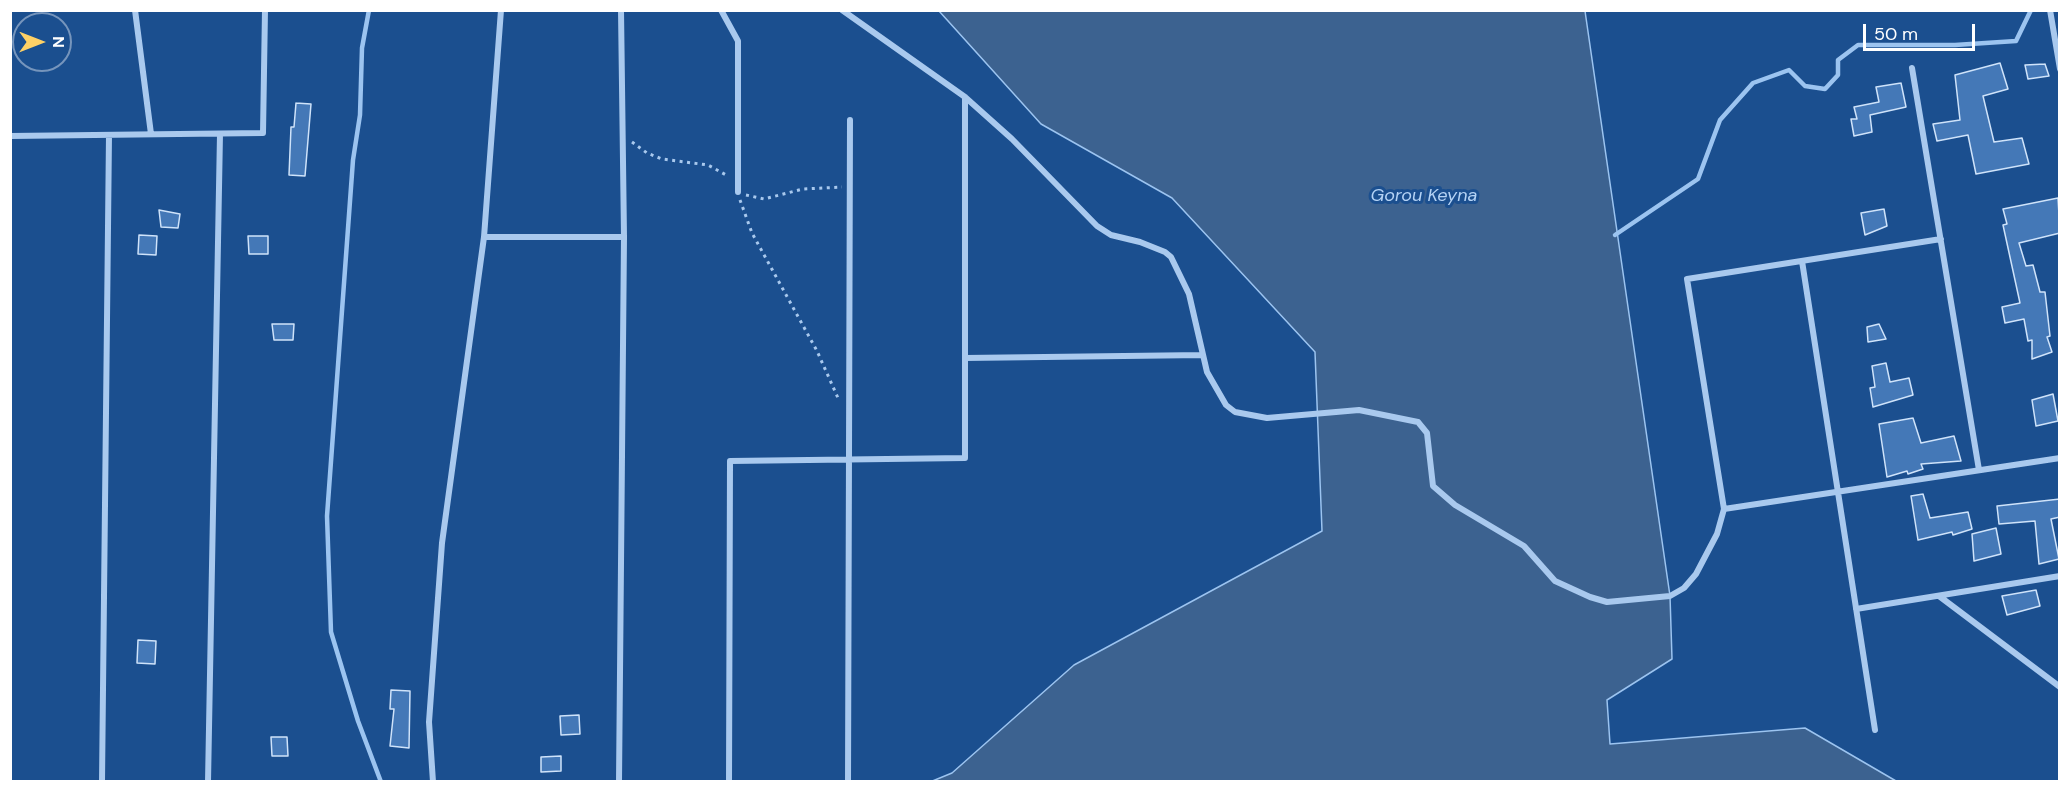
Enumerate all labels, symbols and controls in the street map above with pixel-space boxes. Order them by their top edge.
north arrow [12,12,72,72]
scale bar [1866,12,1978,50]
text: 50 m [1874,22,1918,46]
text: N [48,36,69,48]
water label: Gorou Keyna [1371,185,1477,207]

